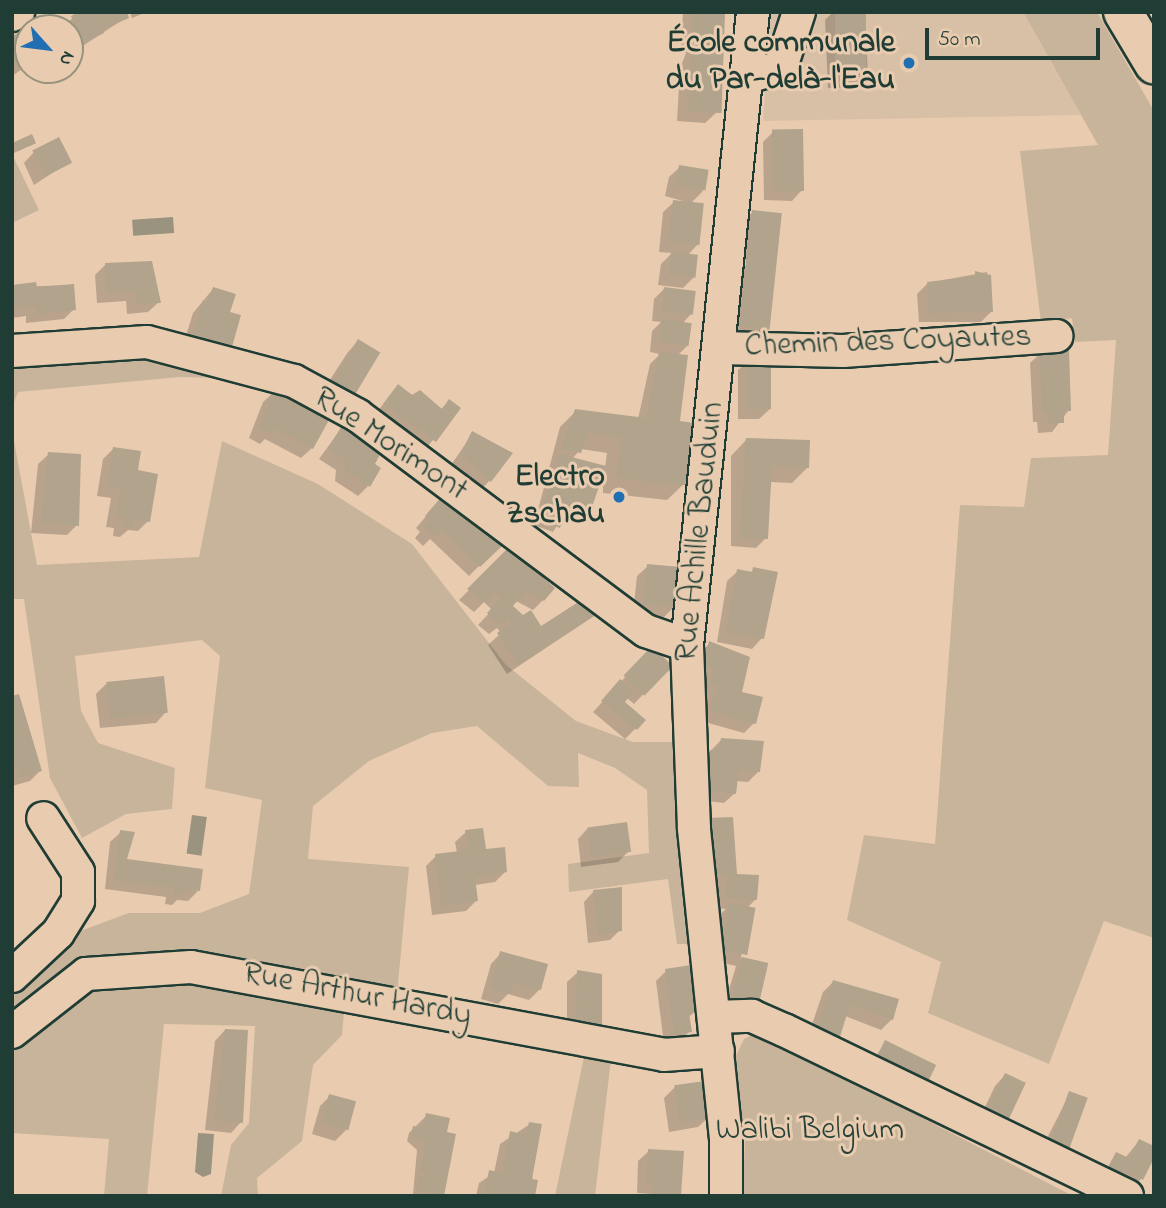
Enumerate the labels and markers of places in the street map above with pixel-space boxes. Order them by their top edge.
place label: École communale du Par-delà-l'Eau [666,26,895,101]
marker: École communale du Par-delà-l'Eau [901,55,917,71]
place label: Electro Zschau [506,460,605,535]
marker: Electro Zschau [611,489,627,505]

